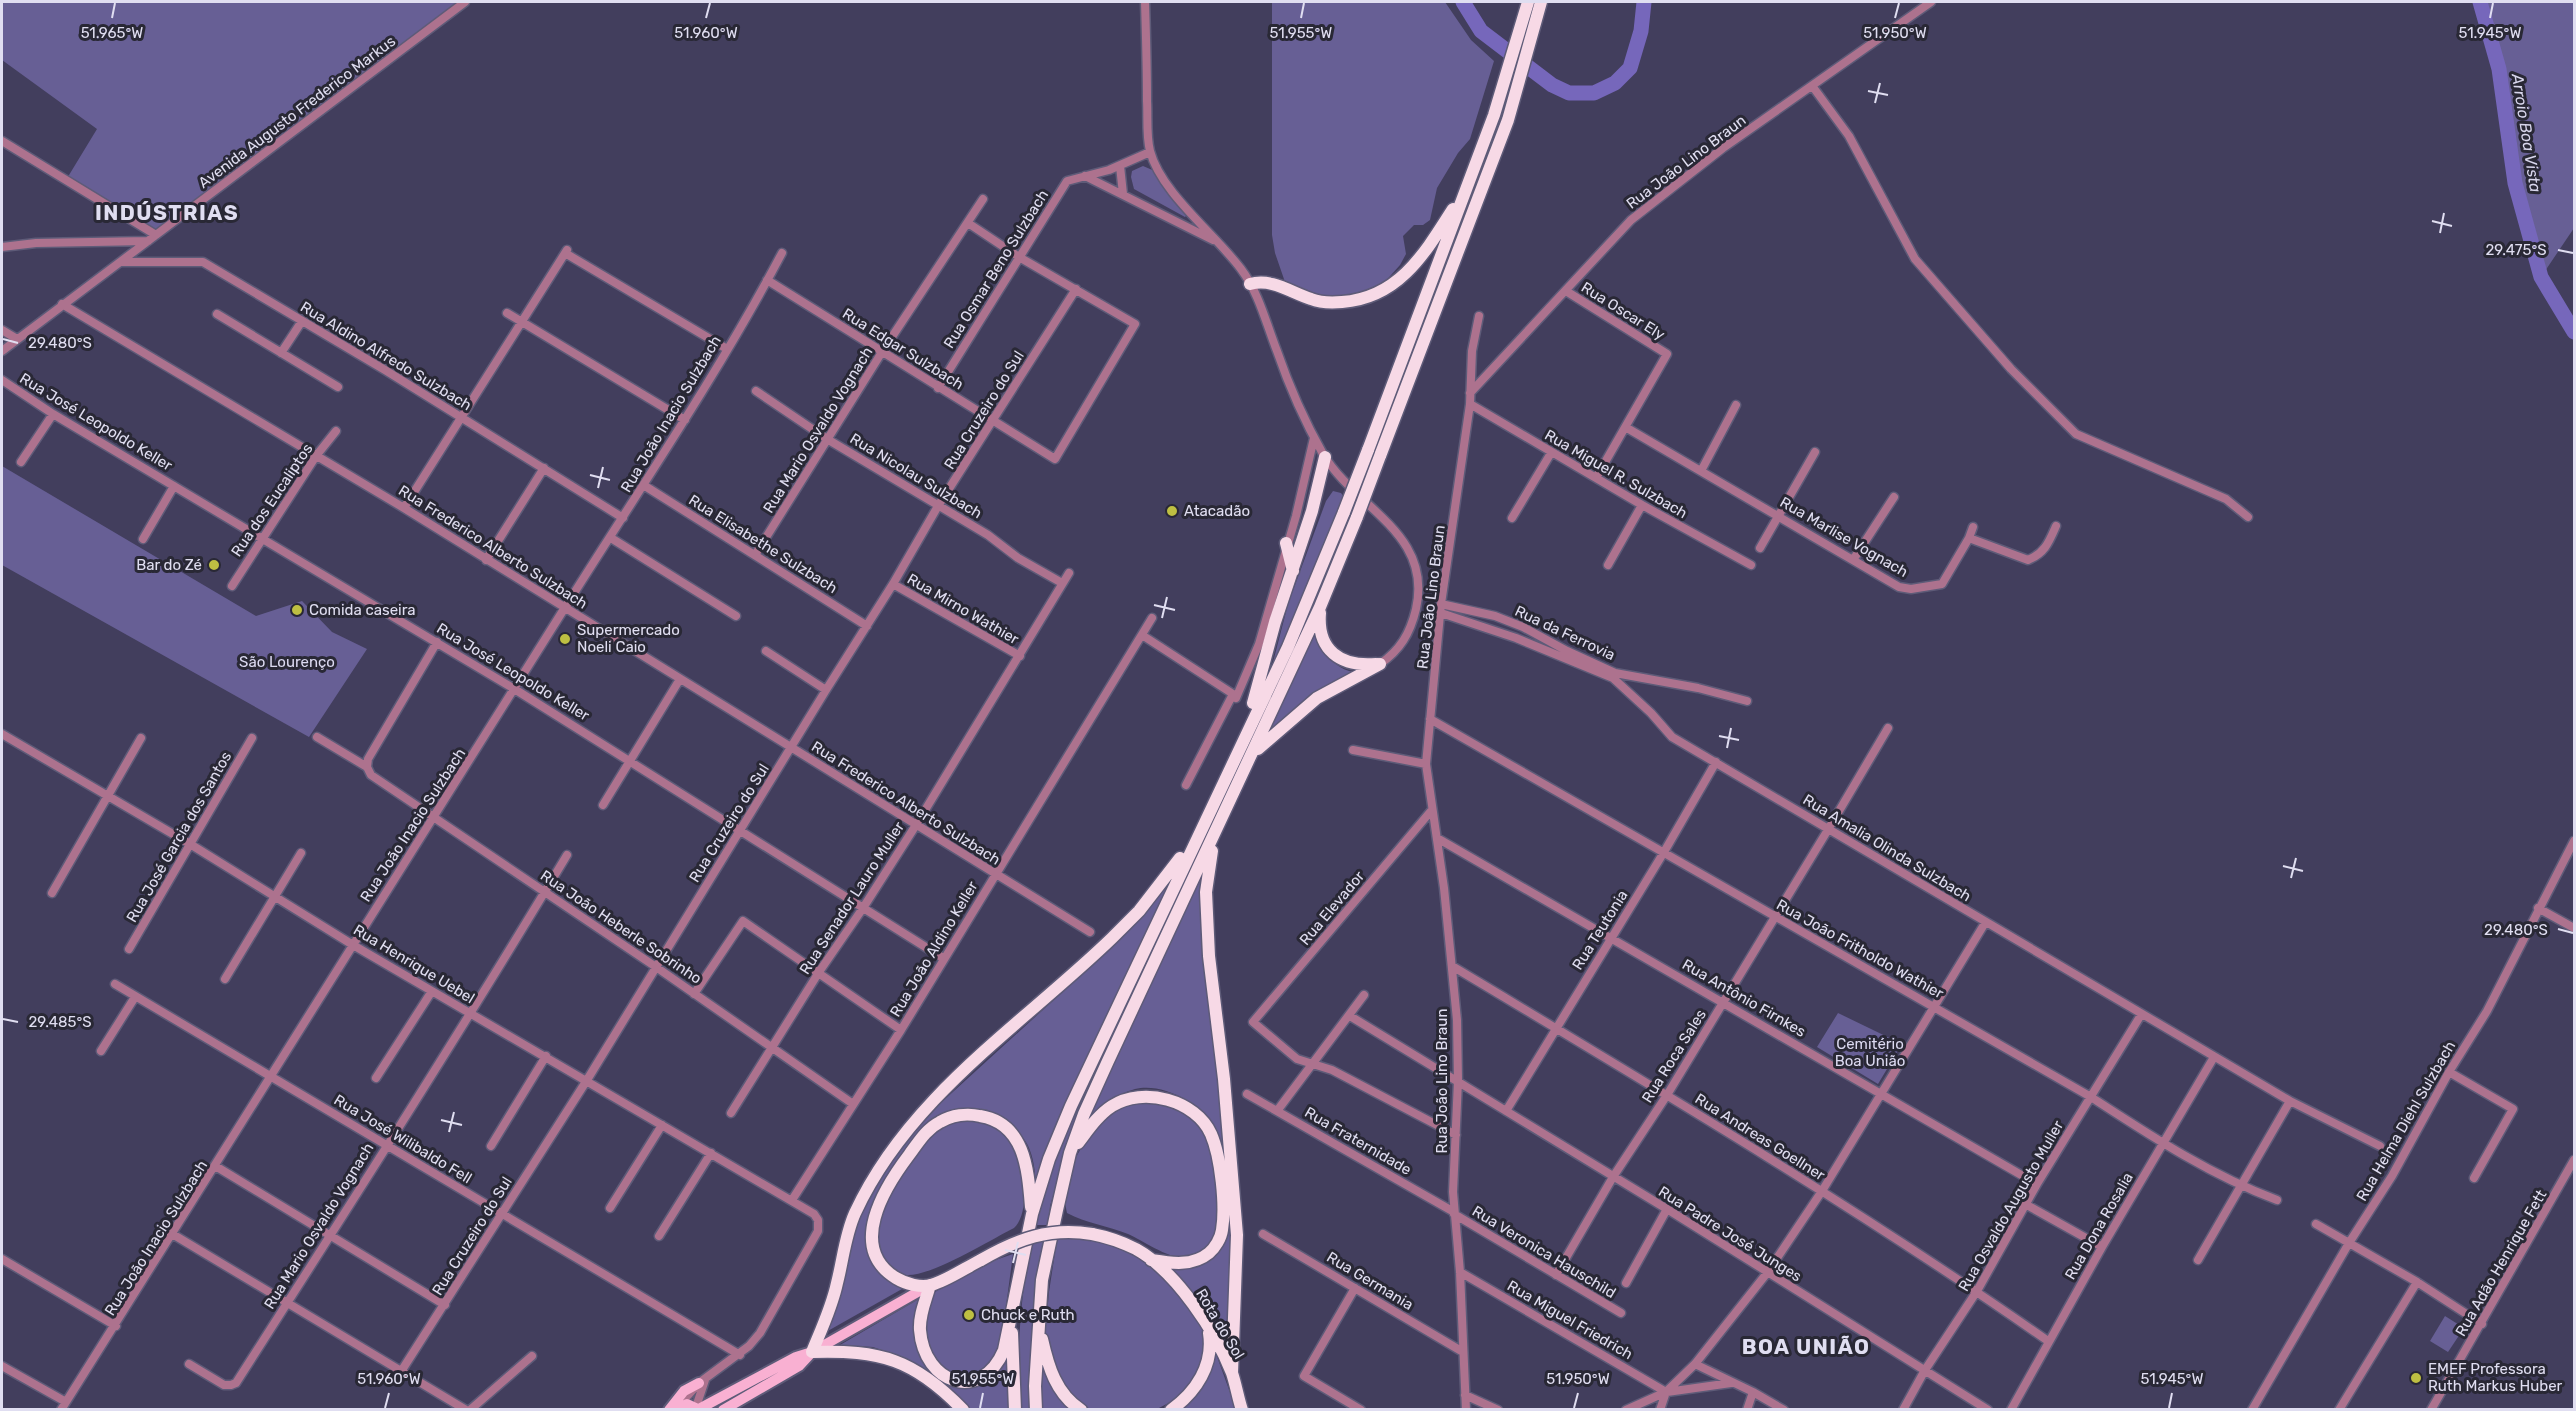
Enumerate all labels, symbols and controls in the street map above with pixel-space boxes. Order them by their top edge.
text: 51.965°W [81,24,143,42]
text: 51.960°W [674,24,738,42]
text: 51.955°W [1270,24,1332,42]
text: 51.950°W [1863,24,1927,42]
text: 51.945°W [2459,24,2521,42]
street label: Avenida Augusto Frederico Markus [195,32,399,192]
water label: Arroio Boa Vista [2508,71,2545,194]
street label: Rua João Lino Braun [1623,111,1749,213]
street label: Rua Osmar Beno Sulzbach [940,186,1052,352]
district label: INDÚSTRIAS [95,200,239,225]
text: 29.475°S [2485,241,2547,259]
street label: Rua Oscar Ely [1578,278,1668,344]
street label: Rua Aldino Alfredo Sulzbach [297,298,475,414]
street label: Rua Edgar Sulzbach [839,304,967,394]
street label: Rua João Inacio Sulzbach [617,332,725,496]
text: 29.480°S [28,334,92,352]
street label: Rua Mario Osvaldo Vognach [759,344,877,516]
street label: Rua Cruzeiro do Sul [940,347,1028,473]
street label: Rua José Leopoldo Keller [16,369,176,475]
street label: Rua Miguel R. Sulzbach [1542,426,1690,522]
street label: Rua Nicolau Sulzbach [847,429,985,523]
street label: Rua dos Eucaliptos [227,440,317,560]
street label: Rua Frederico Alberto Sulzbach [395,481,591,613]
street label: Rua Elisabethe Sulzbach [685,491,841,597]
street label: Rua Marlise Vognach [1777,493,1911,581]
place label: Atacadão [1184,502,1250,520]
marker: Atacadão [1165,504,1179,518]
street label: Rua João Lino Braun [1413,524,1449,670]
place label: Bar do Zé [136,556,202,574]
marker: Bar do Zé [207,558,221,572]
street label: Rua Mirno Wathier [904,570,1022,648]
place label: Comida caseira [309,601,416,619]
street label: Rua da Ferrovia [1512,602,1618,664]
marker: Comida caseira [290,603,304,617]
street label: Rua José Leopoldo Keller [433,619,593,725]
place label: Supermercado Noeli Caio [577,621,680,656]
marker: Supermercado Noeli Caio [558,632,572,646]
park label: São Lourenço [239,653,335,671]
street label: Rua Frederico Alberto Sulzbach [808,737,1004,869]
street label: Rua João Inacio Sulzbach [357,745,469,905]
street label: Rua José Garcia dos Santos [123,748,236,926]
street label: Rua Cruzeiro do Sul [685,760,773,886]
street label: Rua Amalia Olinda Sulzbach [1800,791,1974,905]
street label: Rua Senador Lauro Muller [796,818,908,978]
street label: Rua João Heberle Sobrinho [537,866,705,988]
street label: Rua Elevador [1296,867,1368,949]
street label: Rua João Aldino Keller [886,878,982,1020]
street label: Rua Teutonia [1568,887,1632,973]
street label: Rua João Fritholdo Wathier [1773,895,1947,1003]
street label: Rua Henrique Uebel [350,921,478,1007]
text: 29.480°S [2484,921,2548,939]
street label: Rua Antônio Firnkes [1679,955,1809,1041]
street label: Rua Roca Sales [1638,1006,1710,1106]
street label: Rua João Lino Braun [1433,1009,1451,1153]
text: 29.485°S [28,1013,92,1031]
park label: Cemitério Boa União [1835,1035,1905,1070]
street label: Rua Helma Diehl Sulzbach [2353,1038,2459,1204]
street label: Rua Andreas Goellner [1692,1090,1829,1184]
street label: Rua José Wilibaldo Fell [331,1091,475,1187]
street label: Rua Fraternidade [1301,1103,1415,1179]
street label: Rua Osvaldo Augusto Muller [1955,1117,2067,1295]
street label: Rua Mario Osvaldo Vognach [260,1140,378,1312]
street label: Rua João Inacio Sulzbach [101,1157,211,1319]
street label: Rua Dona Rosalia [2061,1169,2137,1283]
street label: Rua Cruzeiro do Sul [428,1173,516,1299]
street label: Rua Padre José Junges [1655,1183,1805,1286]
street label: Rua Adão Henrique Fett [2452,1186,2550,1339]
street label: Rua Veronica Hauschild [1469,1202,1619,1302]
street label: Rua Germania [1323,1248,1417,1314]
street label: Rua Miguel Friedrich [1504,1277,1636,1363]
street label: Rota do Sol [1192,1286,1248,1362]
place label: Chuck e Ruth [981,1306,1075,1324]
marker: Chuck e Ruth [962,1308,976,1322]
district label: BOA UNIÃO [1742,1334,1870,1359]
place label: EMEF Professora Ruth Markus Huber [2428,1360,2563,1395]
text: 51.960°W [357,1370,421,1388]
text: 51.955°W [952,1370,1014,1388]
text: 51.950°W [1546,1370,1610,1388]
text: 51.945°W [2141,1370,2203,1388]
marker: EMEF Professora Ruth Markus Huber [2409,1371,2423,1385]

